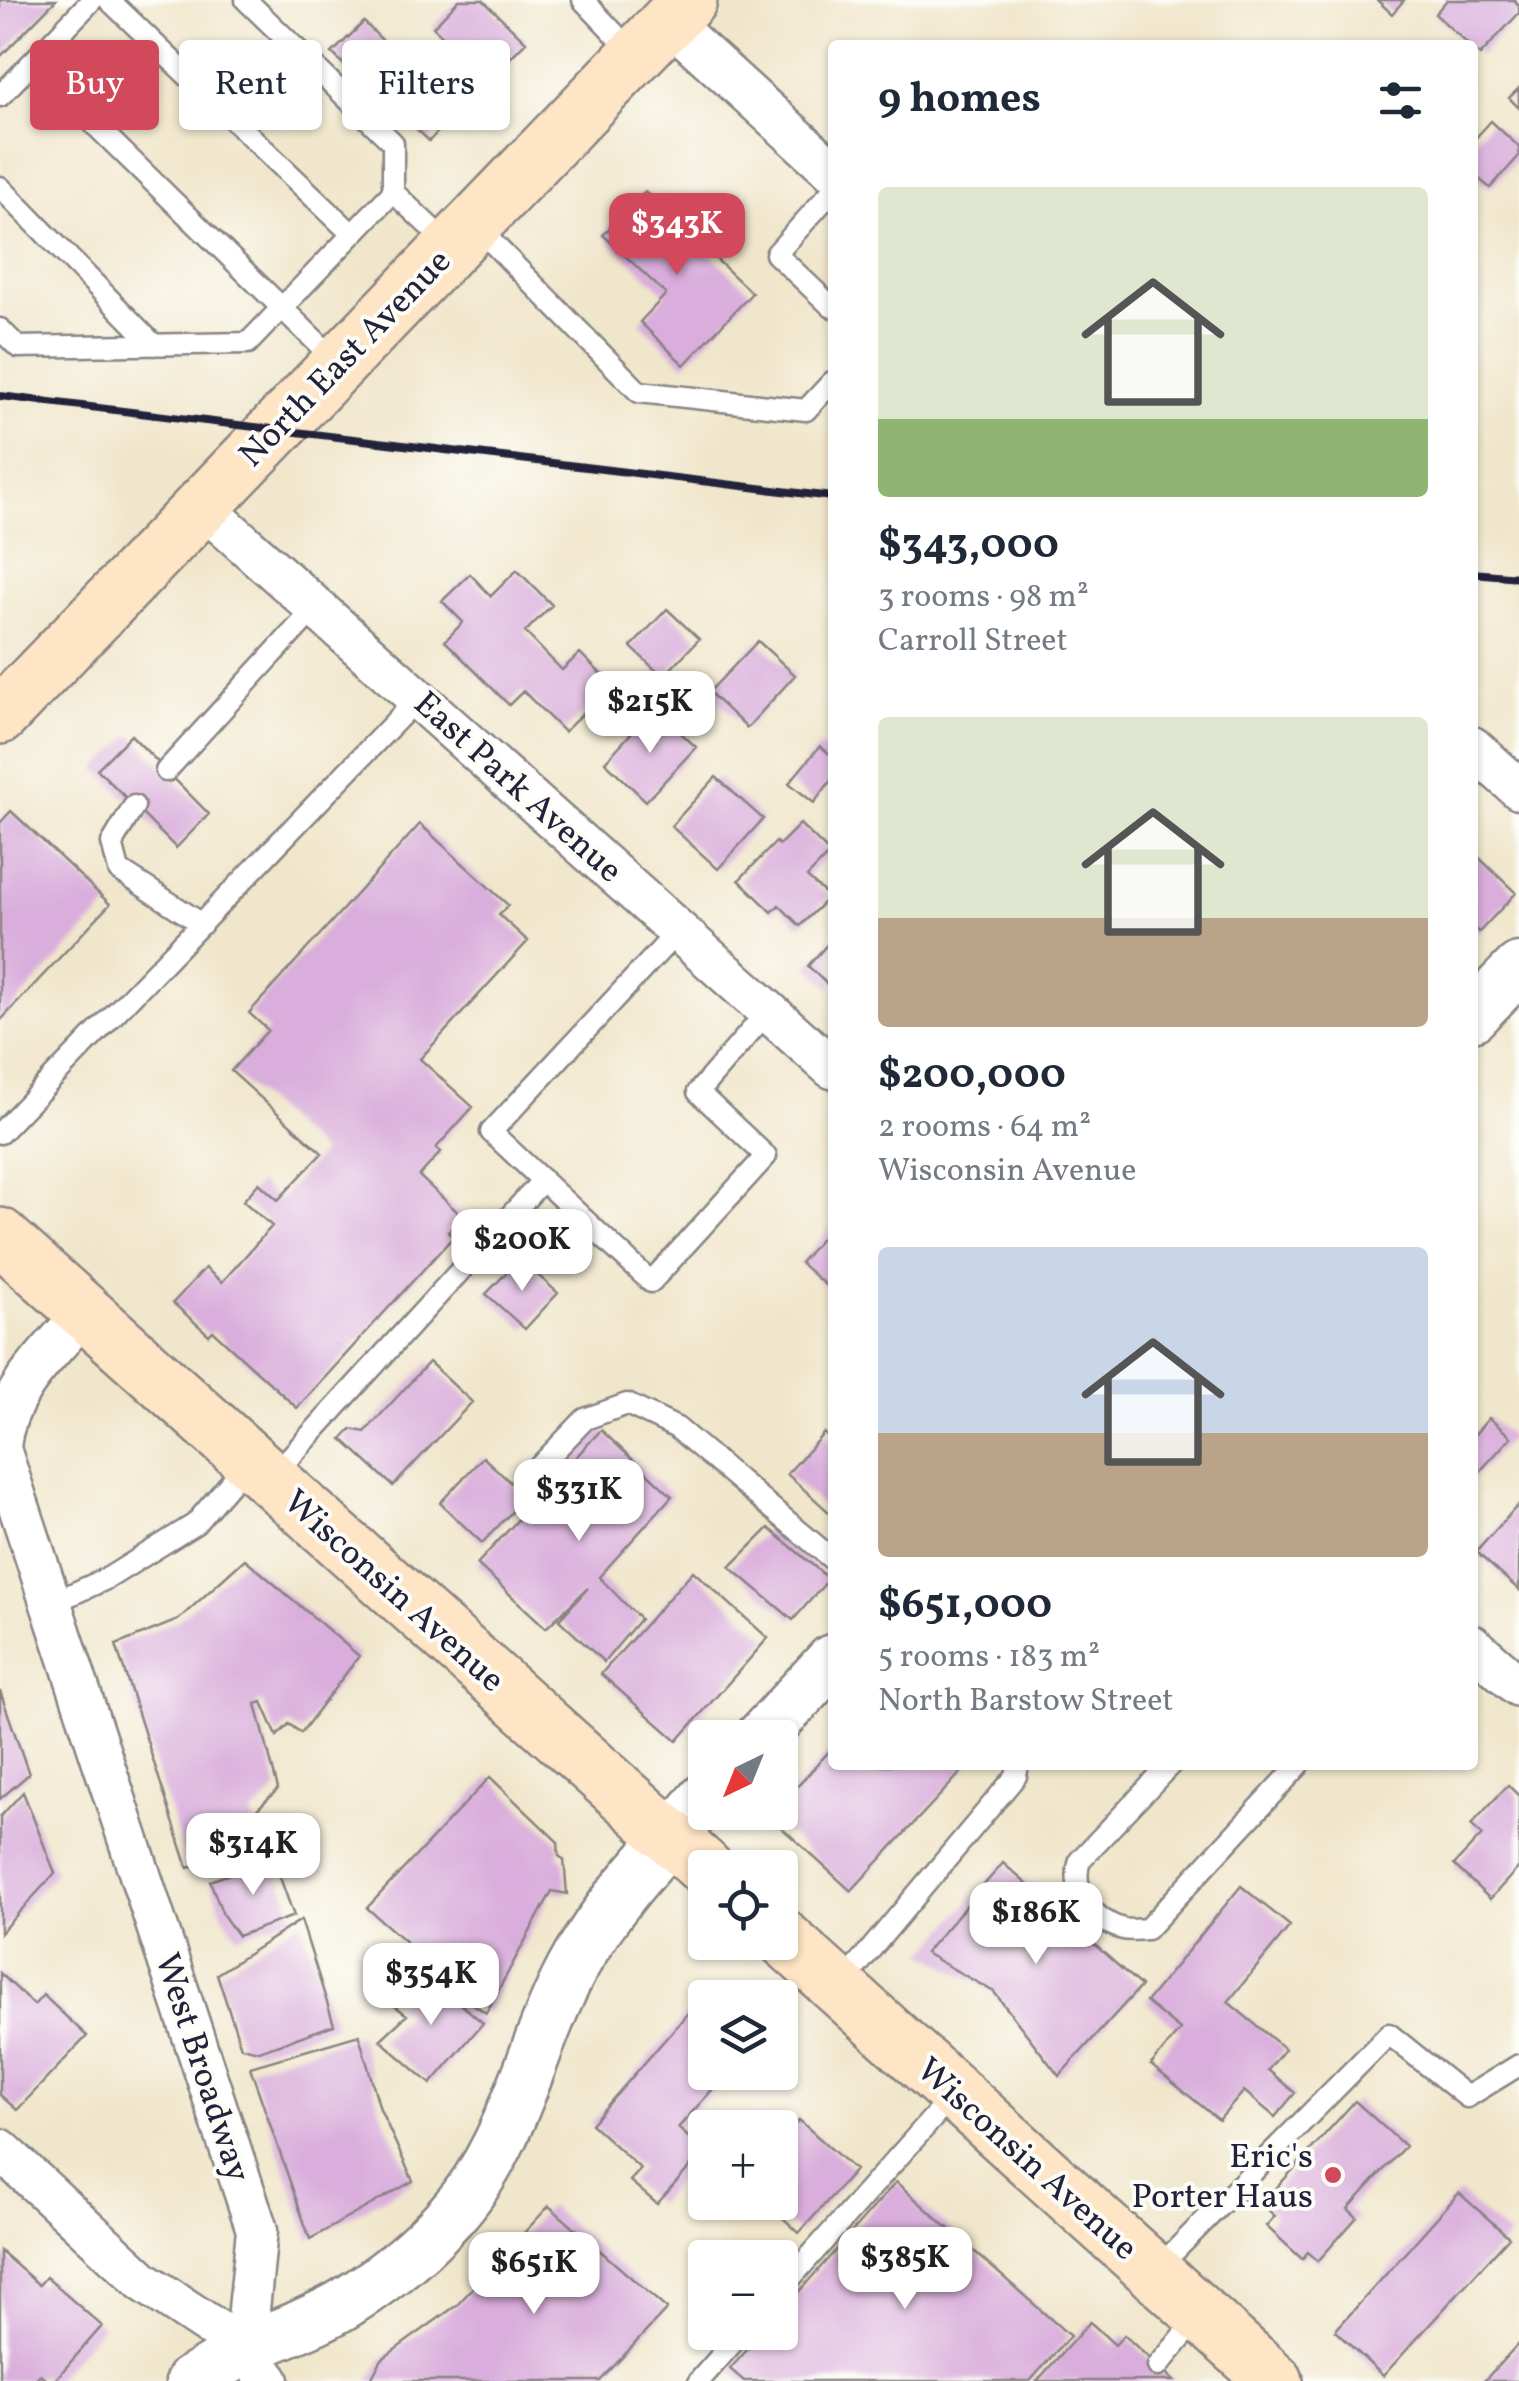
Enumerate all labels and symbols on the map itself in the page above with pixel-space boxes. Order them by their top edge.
pin: $343K [607,193,747,278]
street label: North East Avenue [229,239,463,479]
pin: $215K [580,671,720,756]
street label: East Park Avenue [402,681,632,895]
pin: $200K [452,1209,592,1294]
pin: $331K [509,1459,649,1544]
street label: Wisconsin Avenue [272,1480,514,1705]
north arrow [688,1720,798,1830]
pin: $314K [183,1813,323,1898]
pin: $186K [966,1882,1106,1967]
pin: $354K [361,1943,501,2028]
street label: West Broadway [142,1947,261,2188]
street label: Wisconsin Avenue [905,2048,1147,2273]
place label: Eric's Porter Haus [1131,2134,1313,2222]
marker: Eric's Porter Haus [1322,2164,1344,2186]
pin: $385K [835,2227,975,2312]
pin: $651K [464,2232,604,2317]

